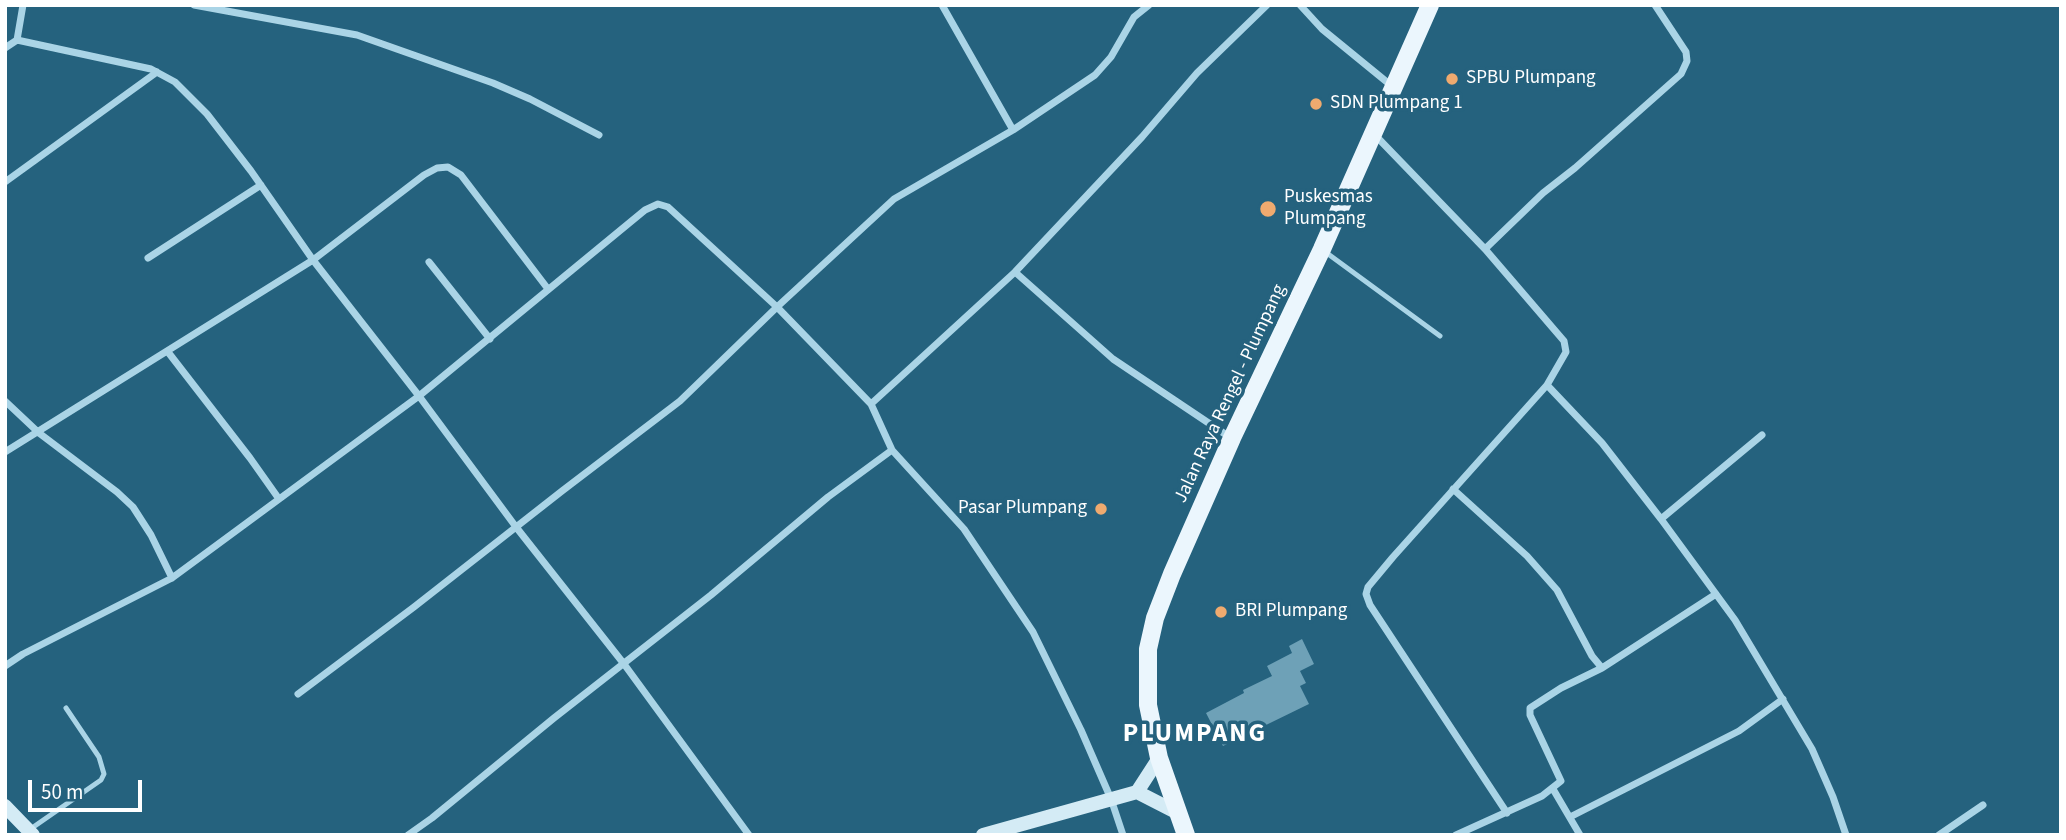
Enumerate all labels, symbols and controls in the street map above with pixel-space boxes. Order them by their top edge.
place label: SPBU Plumpang [1466,68,1596,90]
marker: SPBU Plumpang [1444,71,1460,87]
place label: SDN Plumpang 1 [1330,93,1463,115]
marker: SDN Plumpang 1 [1308,96,1324,112]
place label: Puskesmas Plumpang [1284,187,1373,231]
marker: Puskesmas Plumpang [1258,199,1278,219]
street label: Jalan Raya Rengel - Plumpang [1170,281,1292,507]
place label: Pasar Plumpang [958,498,1087,520]
marker: Pasar Plumpang [1093,501,1109,517]
place label: BRI Plumpang [1235,601,1347,623]
marker: BRI Plumpang [1213,604,1229,620]
district label: PLUMPANG [1124,719,1266,751]
scale bar [32,766,145,810]
text: 50 m [41,777,83,807]

